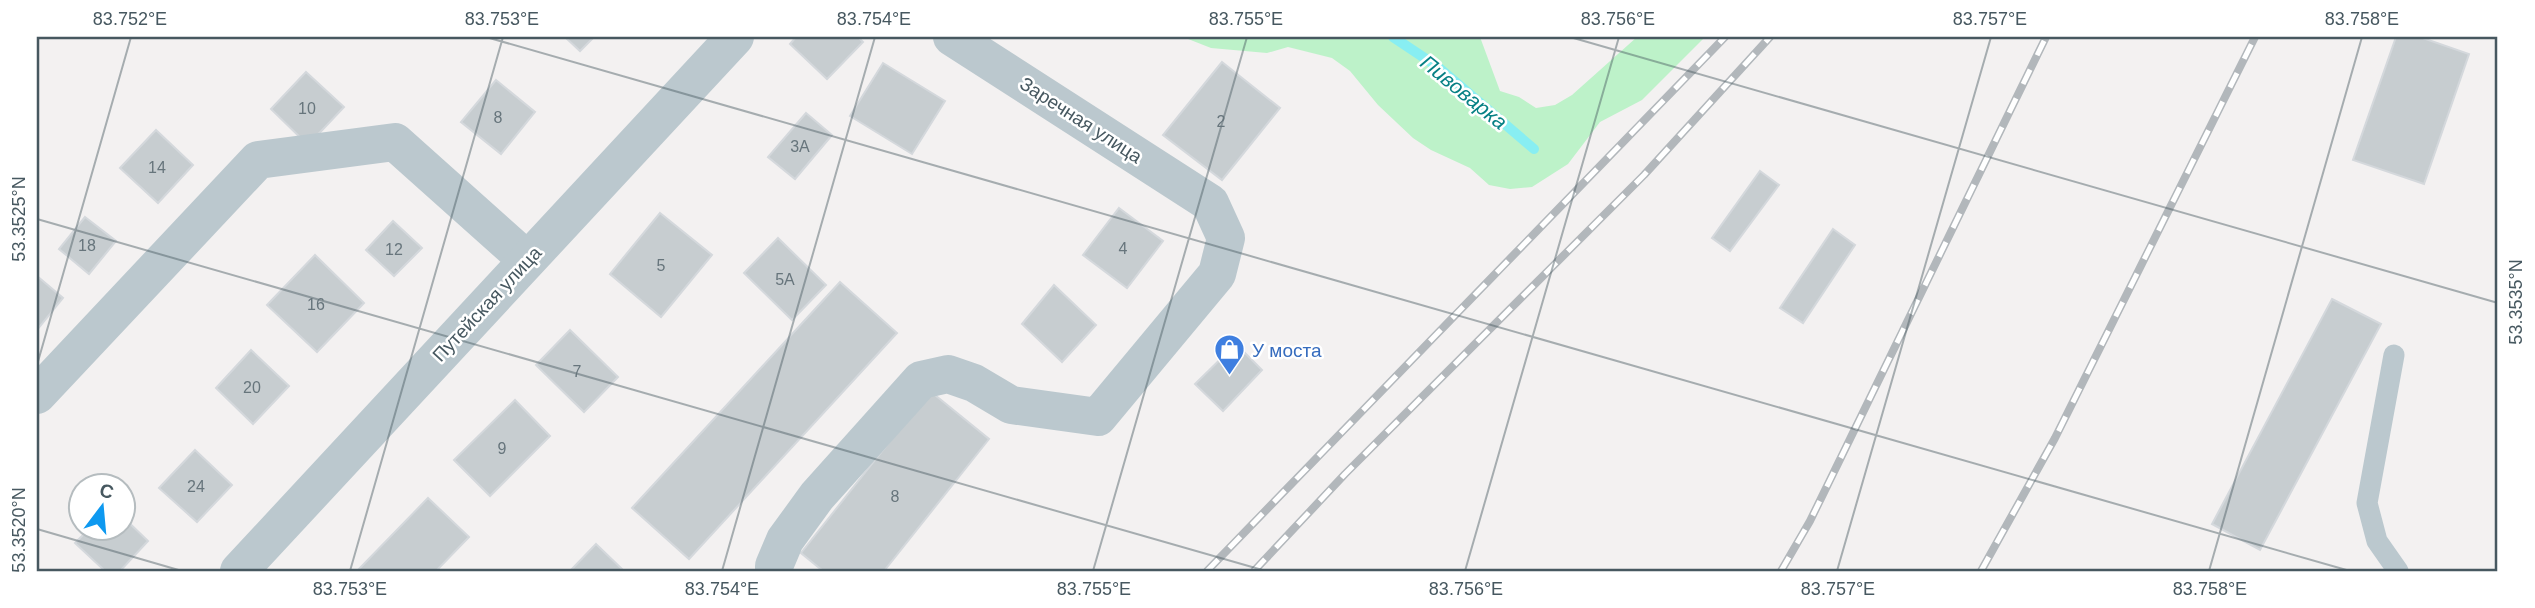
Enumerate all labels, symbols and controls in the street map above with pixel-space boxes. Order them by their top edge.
text: 83.752°E [93,9,167,29]
text: 83.753°E [465,9,539,29]
text: 83.754°E [837,9,911,29]
text: 83.755°E [1209,9,1283,29]
text: 83.756°E [1581,9,1655,29]
text: 83.757°E [1953,9,2027,29]
text: 83.758°E [2325,9,2399,29]
water label: Пивоварка [1416,50,1512,134]
street label: Заречная улица [1016,73,1146,168]
house number: 10 [298,100,316,117]
house number: 8 [494,109,503,126]
house number: 2 [1217,113,1226,130]
house number: 3А [790,138,810,155]
house number: 14 [148,159,166,176]
text: 53.3525°N [9,176,29,262]
house number: 18 [78,237,96,254]
house number: 4 [1119,240,1128,257]
house number: 12 [385,241,403,258]
street label: Путейская улица [428,242,546,366]
house number: 5 [657,257,666,274]
text: 53.3535°N [2506,259,2526,345]
house number: 5А [775,271,795,288]
house number: 16 [307,296,325,313]
shop icon: У моста [1212,333,1246,377]
place label: У моста [1252,340,1322,361]
house number: 7 [573,363,582,380]
house number: 20 [243,379,261,396]
house number: 9 [498,440,507,457]
north arrow [66,472,136,542]
house number: 24 [187,478,205,495]
text: С [97,479,116,503]
text: 53.3520°N [9,487,29,573]
house number: 8 [891,488,900,505]
text: 83.753°E [313,579,387,599]
text: 83.754°E [685,579,759,599]
text: 83.755°E [1057,579,1131,599]
text: 83.756°E [1429,579,1503,599]
text: 83.757°E [1801,579,1875,599]
text: 83.758°E [2173,579,2247,599]

